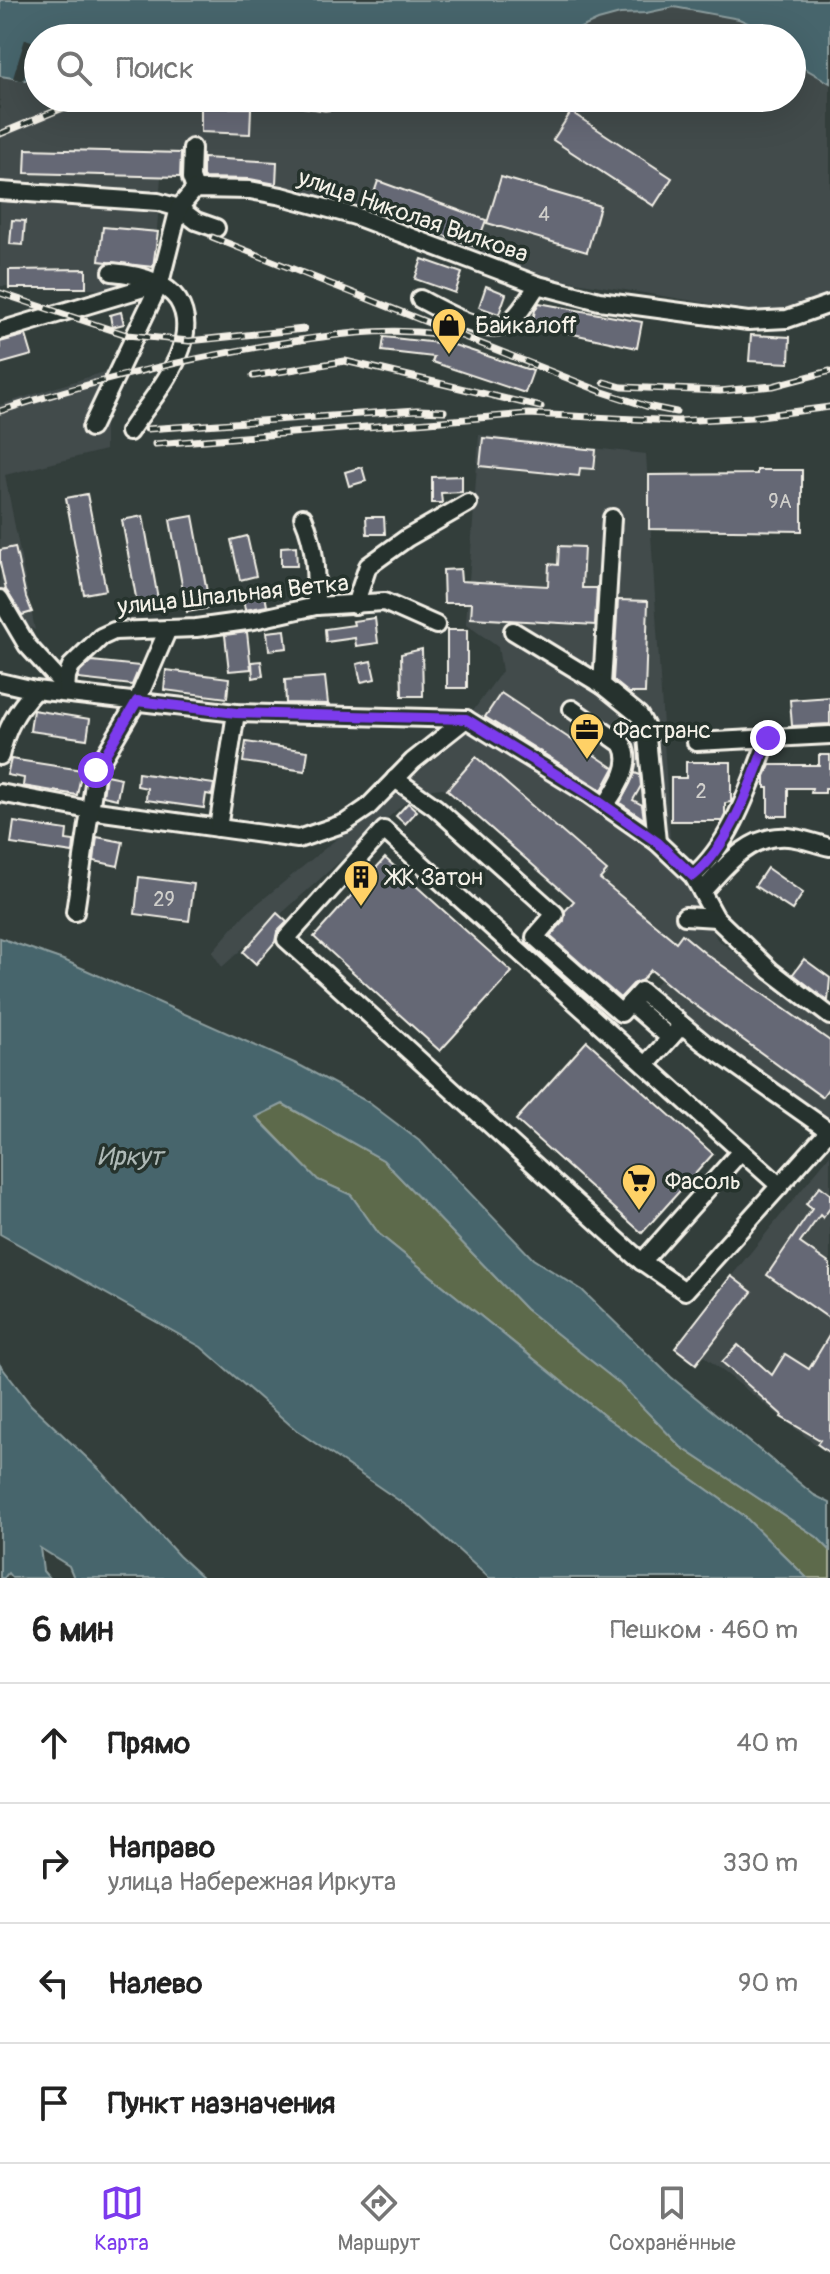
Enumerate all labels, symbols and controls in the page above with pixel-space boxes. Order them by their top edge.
search box [24,24,806,112]
icon: search [52,46,96,90]
text: Поиск [116,50,194,87]
street label: улица Николая Вилкова [293,163,532,269]
house number: 4 [538,202,550,227]
shop icon: Байкалoff [430,306,468,356]
place label: Байкалoff [475,311,577,340]
house number: 9А [768,489,792,514]
street label: улица Шпальная Ветка [115,568,350,622]
office icon: Фастранс [568,711,606,761]
place label: Фастранс [613,716,711,745]
route end [750,720,786,756]
route start [78,752,114,788]
house number: 2 [695,779,707,804]
building icon: ЖК Затон [342,858,380,908]
place label: ЖК Затон [383,863,483,892]
house number: 29 [153,887,175,912]
water label: Иркут [97,1141,167,1173]
supermarket icon: Фасоль [620,1162,658,1212]
place label: Фасоль [665,1167,741,1196]
text: 6 мин [32,1609,114,1652]
text: Пешком · 460 m [610,1614,798,1646]
icon: ahead [32,1721,76,1765]
text: Прямо [108,1725,190,1762]
text: 40 m [736,1727,798,1759]
text: Направо [108,1829,215,1866]
icon: right [32,1841,76,1885]
text: 330 m [722,1847,798,1879]
text: улица Набережная Иркута [108,1866,396,1898]
icon: left [32,1961,76,2005]
text: Налево [108,1965,202,2002]
text: 90 m [738,1967,798,1999]
icon: arrive [32,2081,76,2125]
text: Пункт назначения [108,2085,335,2122]
tab: Карта [94,2181,149,2257]
tab: Маршрут [337,2181,420,2257]
tab: Сохранённые [609,2181,736,2257]

